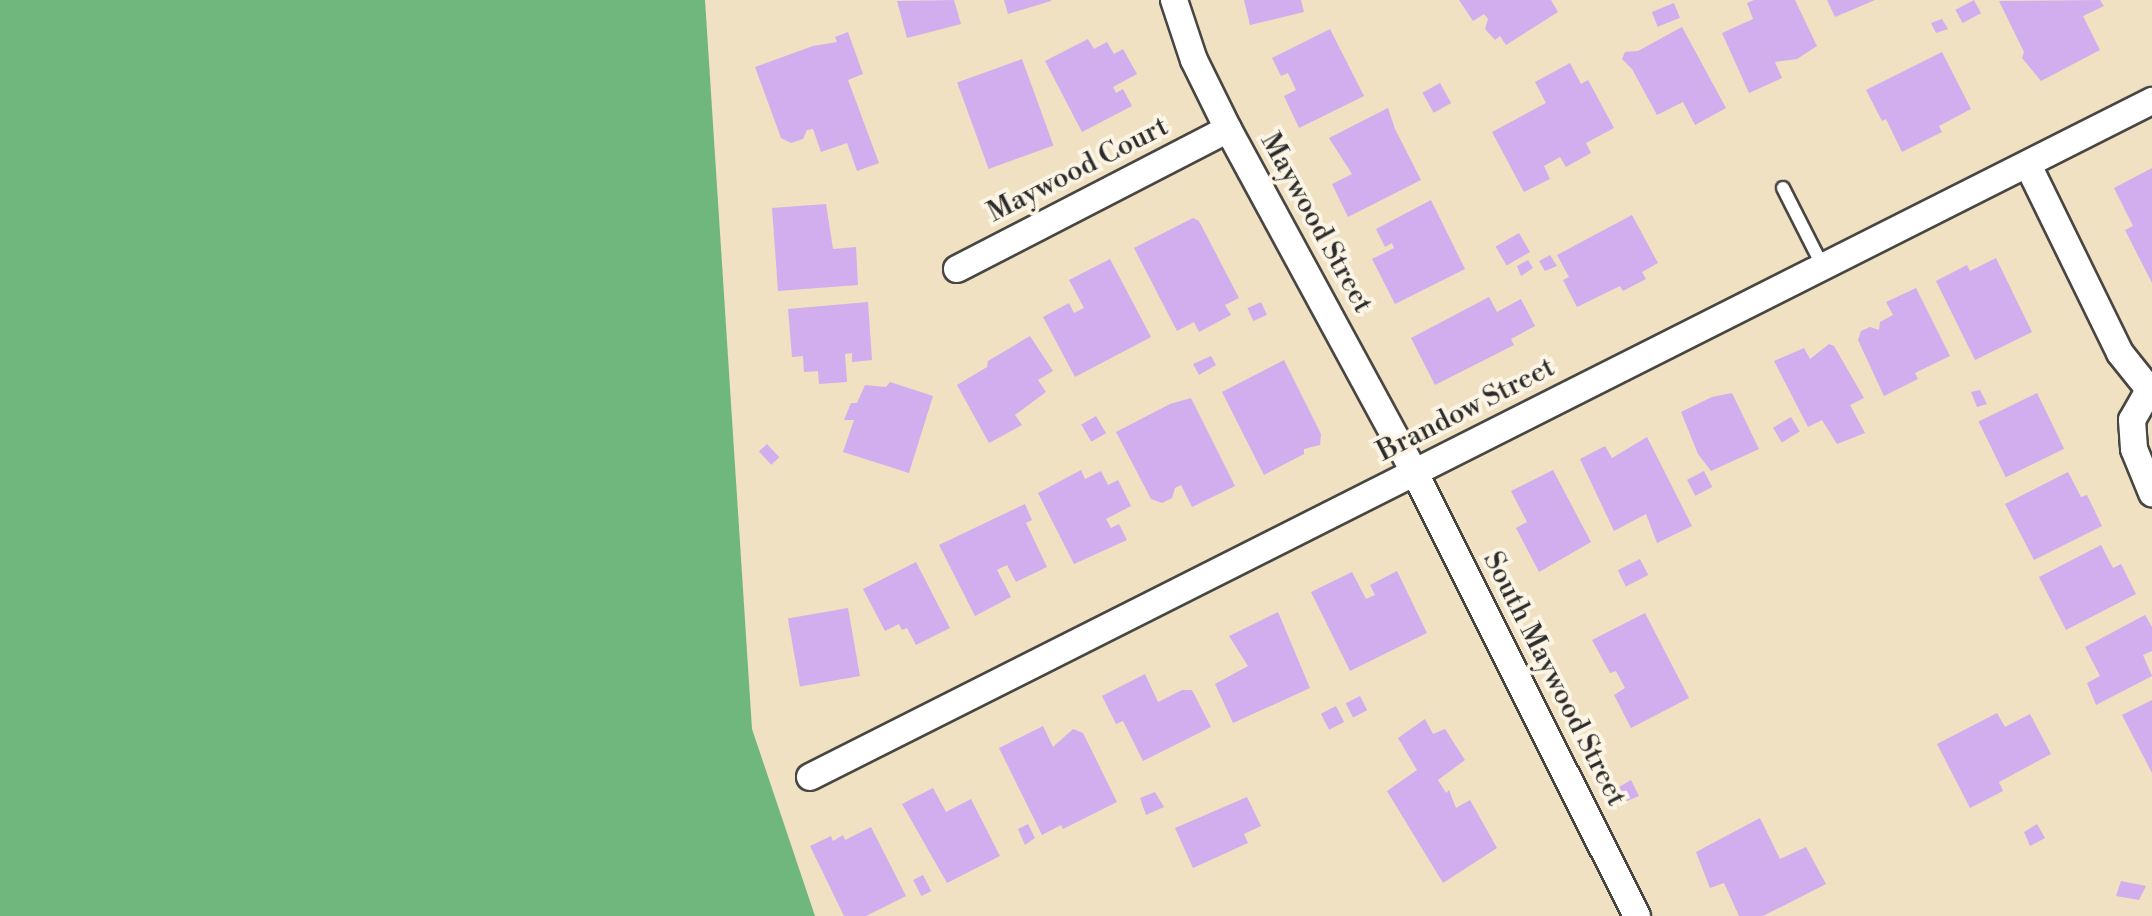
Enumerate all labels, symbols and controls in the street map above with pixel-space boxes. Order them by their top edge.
street label: Maywood Court [982,110,1174,230]
street label: Maywood Street [1253,127,1379,319]
street label: Brandow Street [1372,351,1560,469]
street label: South Maywood Street [1475,546,1633,812]

